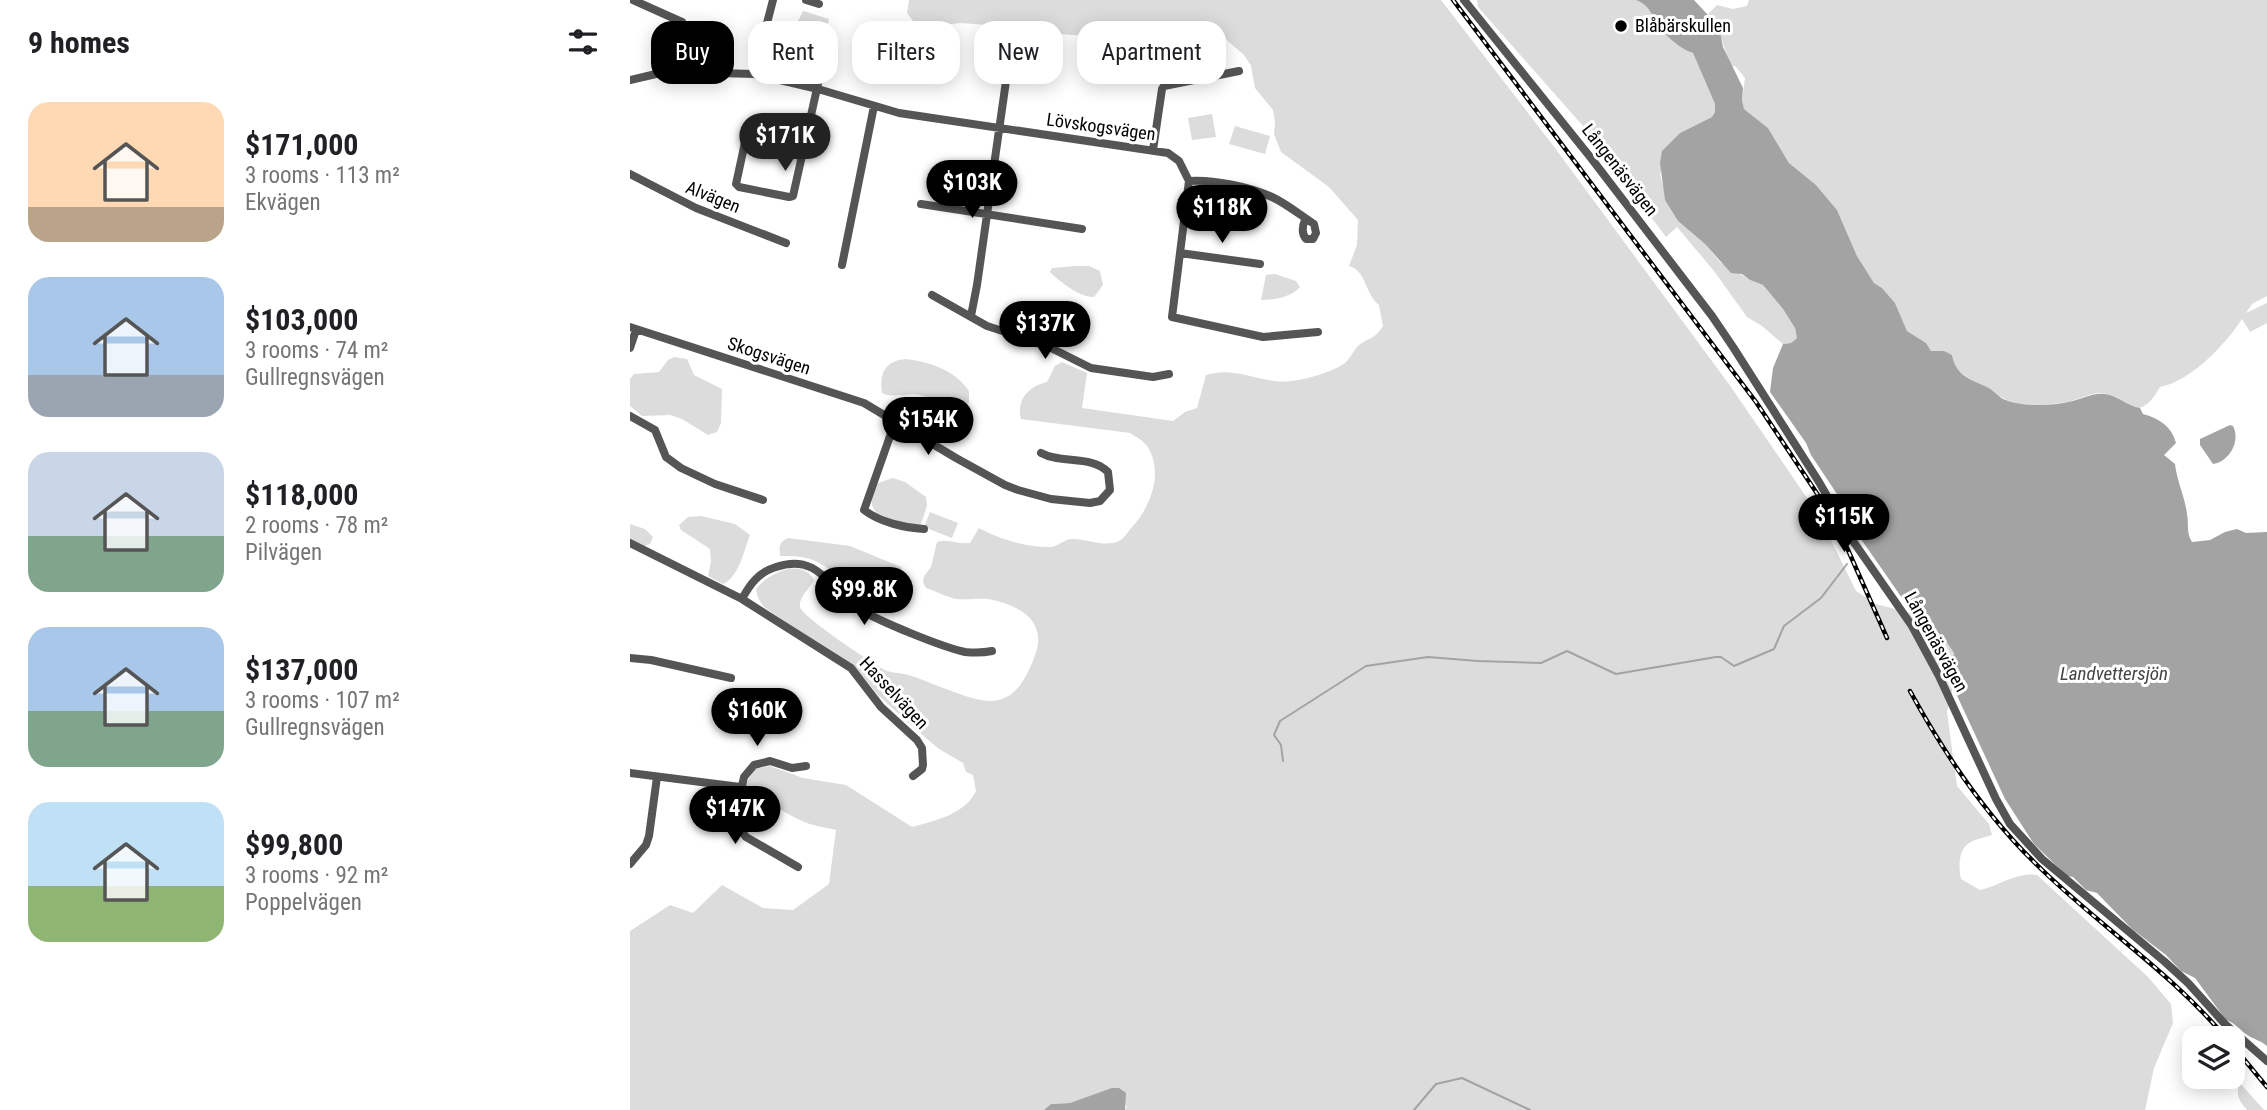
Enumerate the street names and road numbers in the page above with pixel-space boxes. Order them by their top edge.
street label: Lövskogsvägen [1045,108,1157,145]
street label: Långenäsvägen [1578,119,1663,220]
street label: Alvägen [683,176,743,217]
street label: Skogsvägen [725,332,813,379]
street label: Långenäsvägen [1900,588,1973,695]
street label: Hasselvägen [856,652,933,733]

